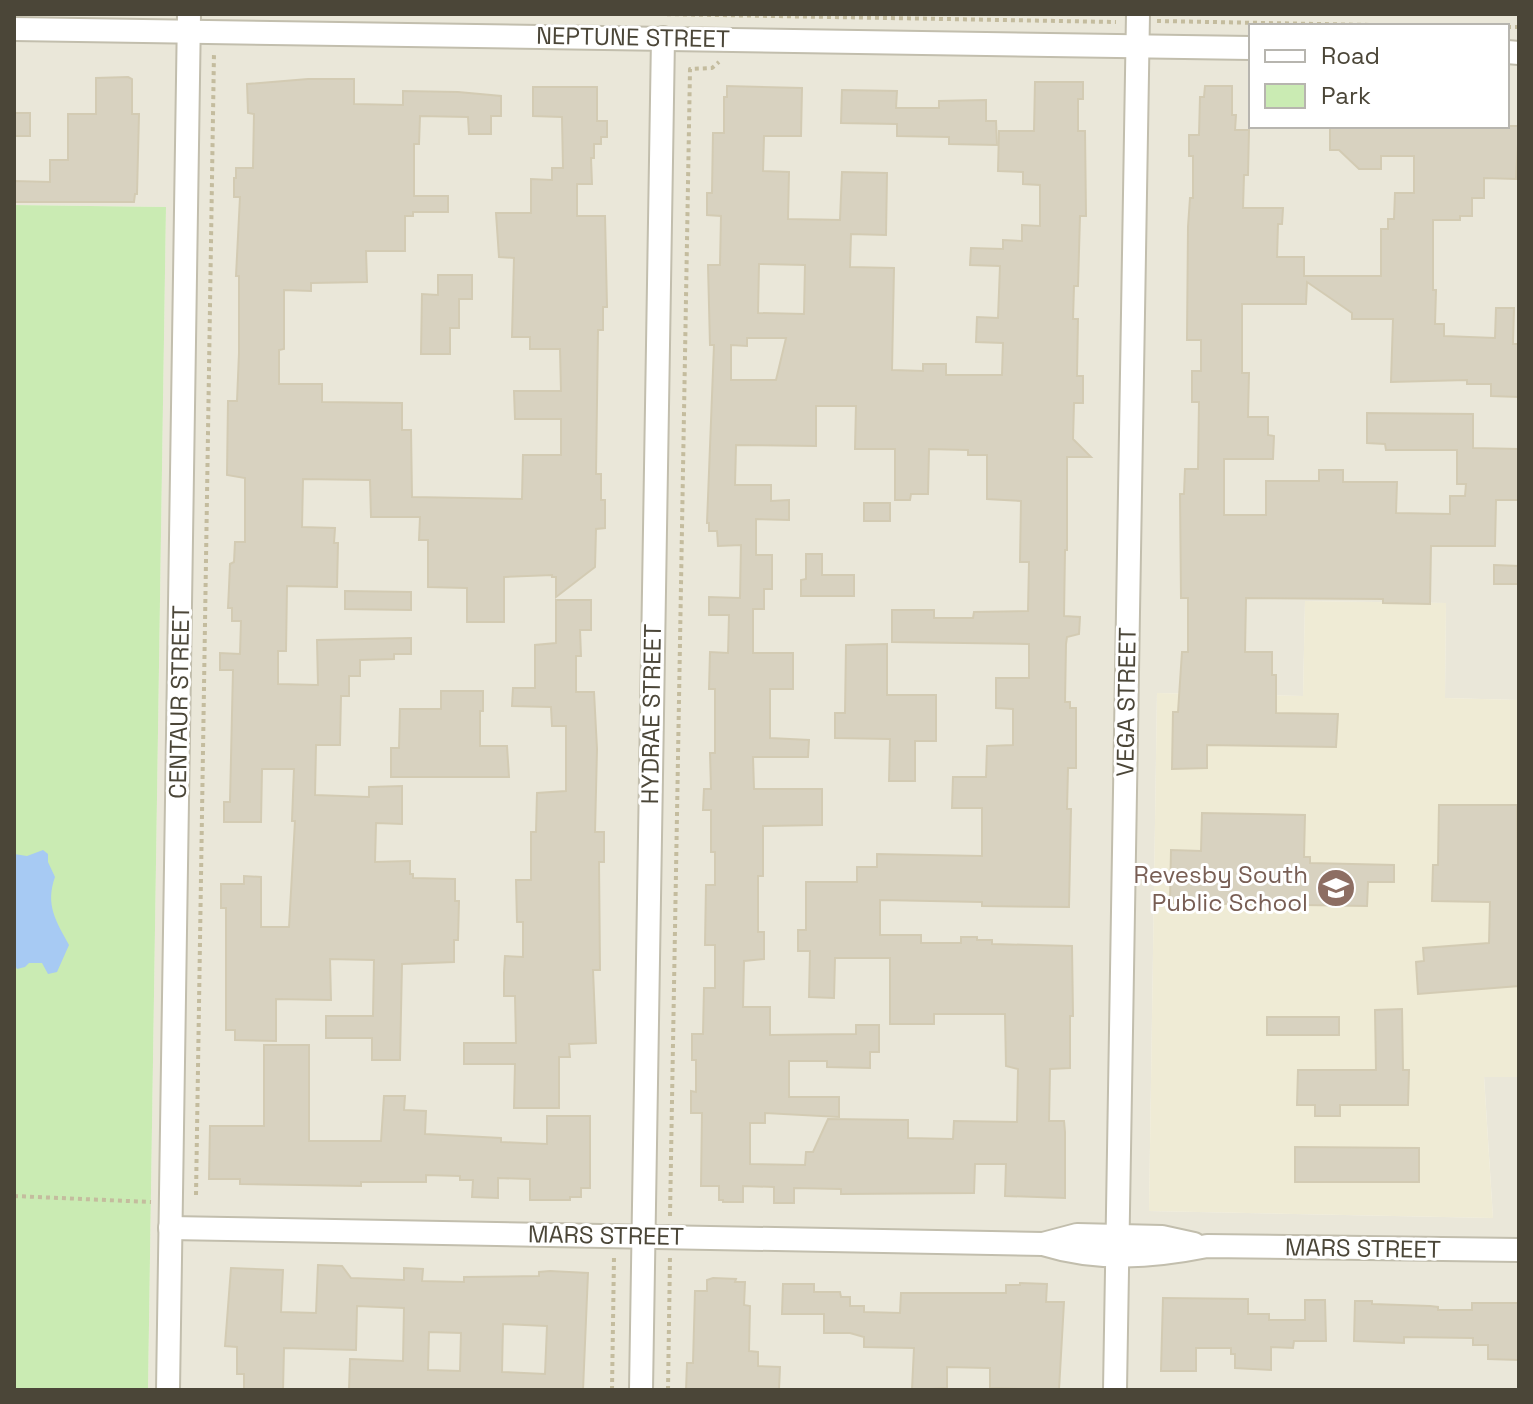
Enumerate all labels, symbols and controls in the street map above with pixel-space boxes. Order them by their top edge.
street label: NEPTUNE STREET [536,20,730,54]
legend [1249,24,1509,128]
text: Road [1321,40,1380,71]
text: Park [1321,80,1371,111]
street label: CENTAUR STREET [162,605,196,799]
street label: HYDRAE STREET [634,623,668,805]
street label: VEGA STREET [1109,627,1143,777]
place label: Revesby South Public School [1134,859,1308,918]
school or university icon: Revesby South Public School [1315,867,1357,909]
street label: MARS STREET [528,1218,684,1252]
street label: MARS STREET [1285,1231,1441,1265]

